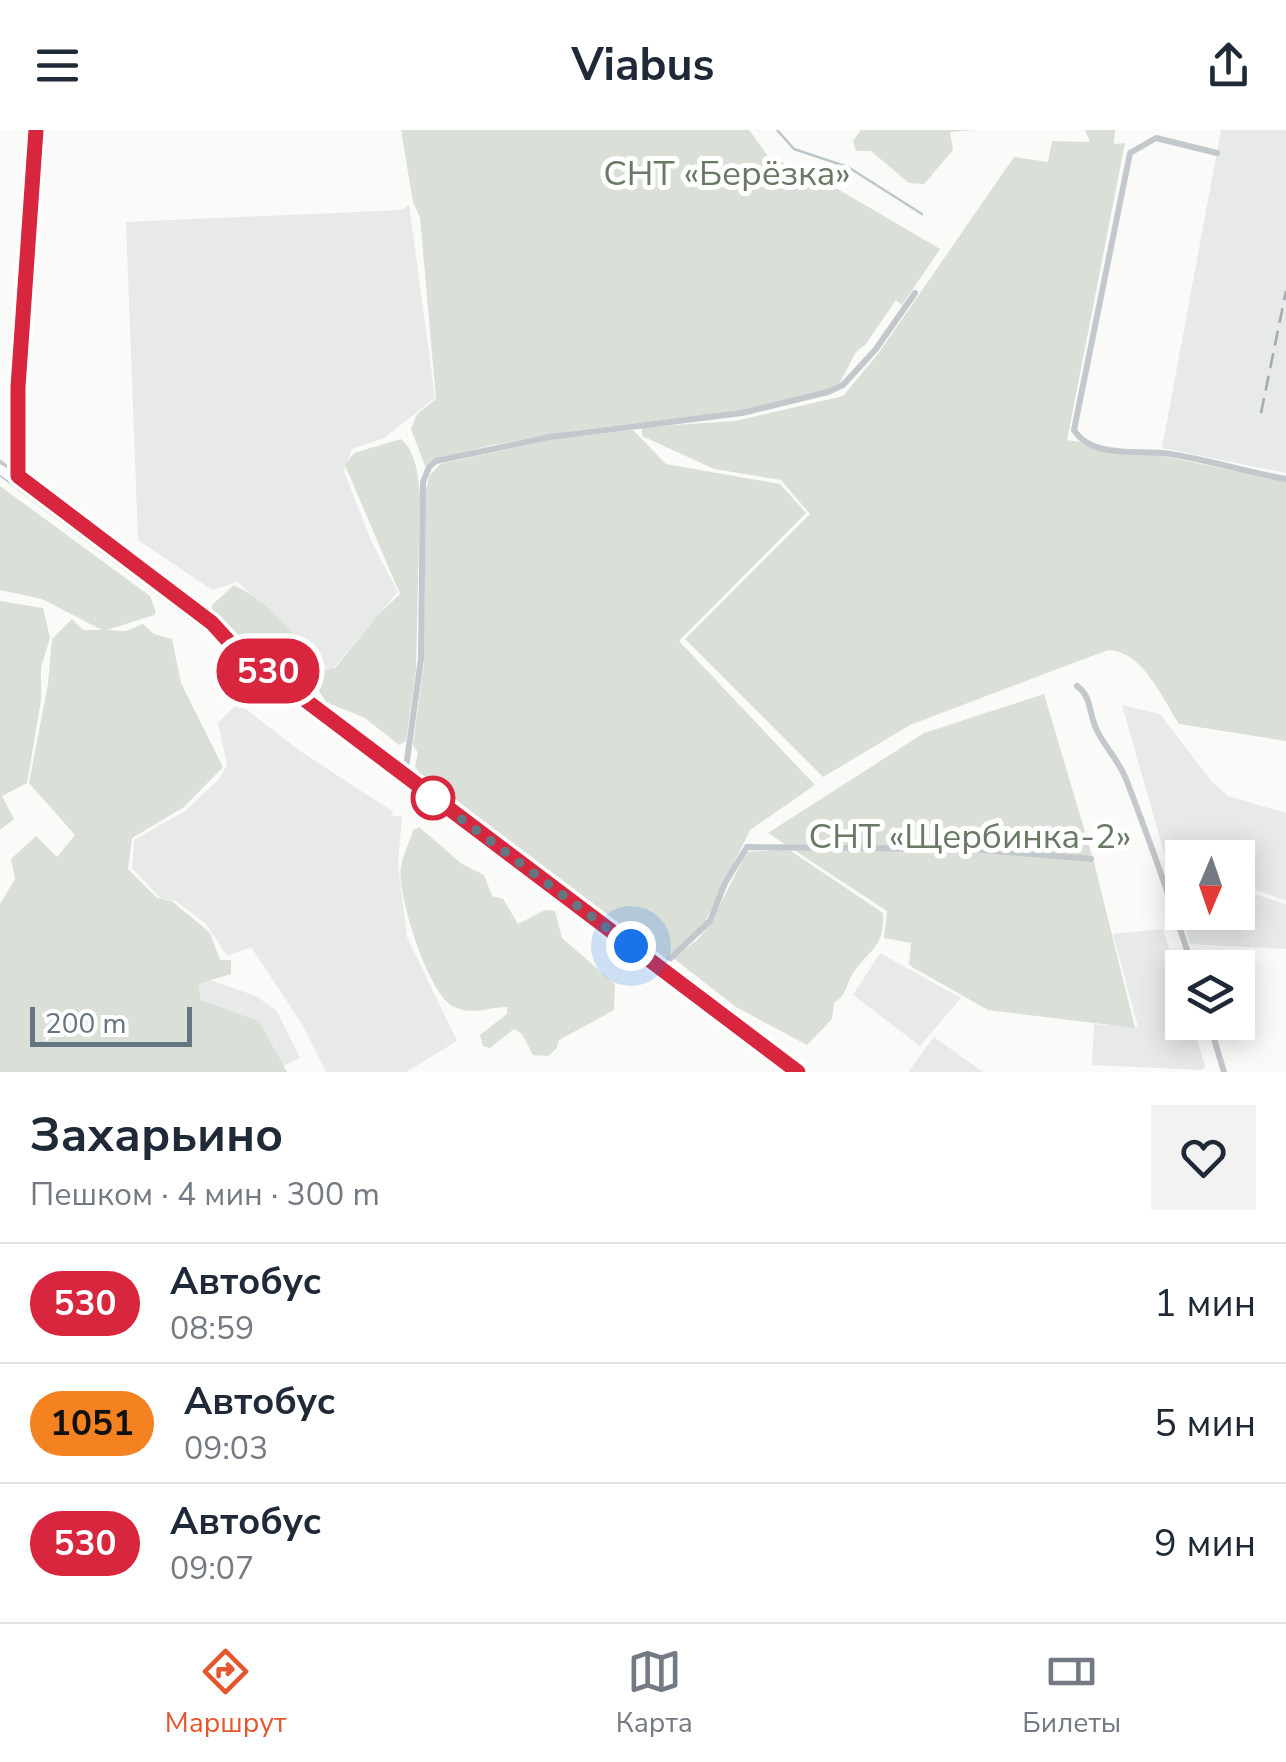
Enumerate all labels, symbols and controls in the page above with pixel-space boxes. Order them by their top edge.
text: Viabus [571,35,715,96]
icon: menu [30,38,85,93]
icon: share [1201,38,1256,93]
park label: СНТ «Берёзка» [603,150,851,197]
line badge: 530 [210,638,326,704]
text: 530 [236,648,300,695]
unlabelled marker [412,777,454,819]
park label: СНТ «Щербинка-2» [809,813,1131,860]
north arrow [1165,840,1255,930]
map controls [1165,840,1255,1040]
your location [606,921,656,971]
button: layers [1165,950,1255,1040]
scale bar [30,1002,192,1046]
text: 200 m [45,1005,127,1043]
text: Захарьино [30,1102,283,1168]
button: heart [1151,1105,1256,1210]
text: Пешком · 4 мин · 300 m [30,1173,380,1216]
text: Автобус [170,1256,321,1307]
text: 1 мин [1154,1278,1256,1329]
text: 530 [53,1280,117,1327]
text: 08:59 [170,1307,254,1350]
text: Автобус [184,1376,335,1427]
text: 5 мин [1154,1398,1256,1449]
text: 1051 [50,1400,134,1447]
text: 09:03 [184,1427,268,1470]
text: Автобус [170,1496,321,1547]
text: 9 мин [1154,1518,1256,1569]
text: 530 [53,1520,117,1567]
text: 09:07 [170,1547,254,1590]
tab: Маршрут [165,1644,286,1742]
tab: Карта [616,1644,693,1742]
tab: Билеты [1022,1644,1121,1742]

